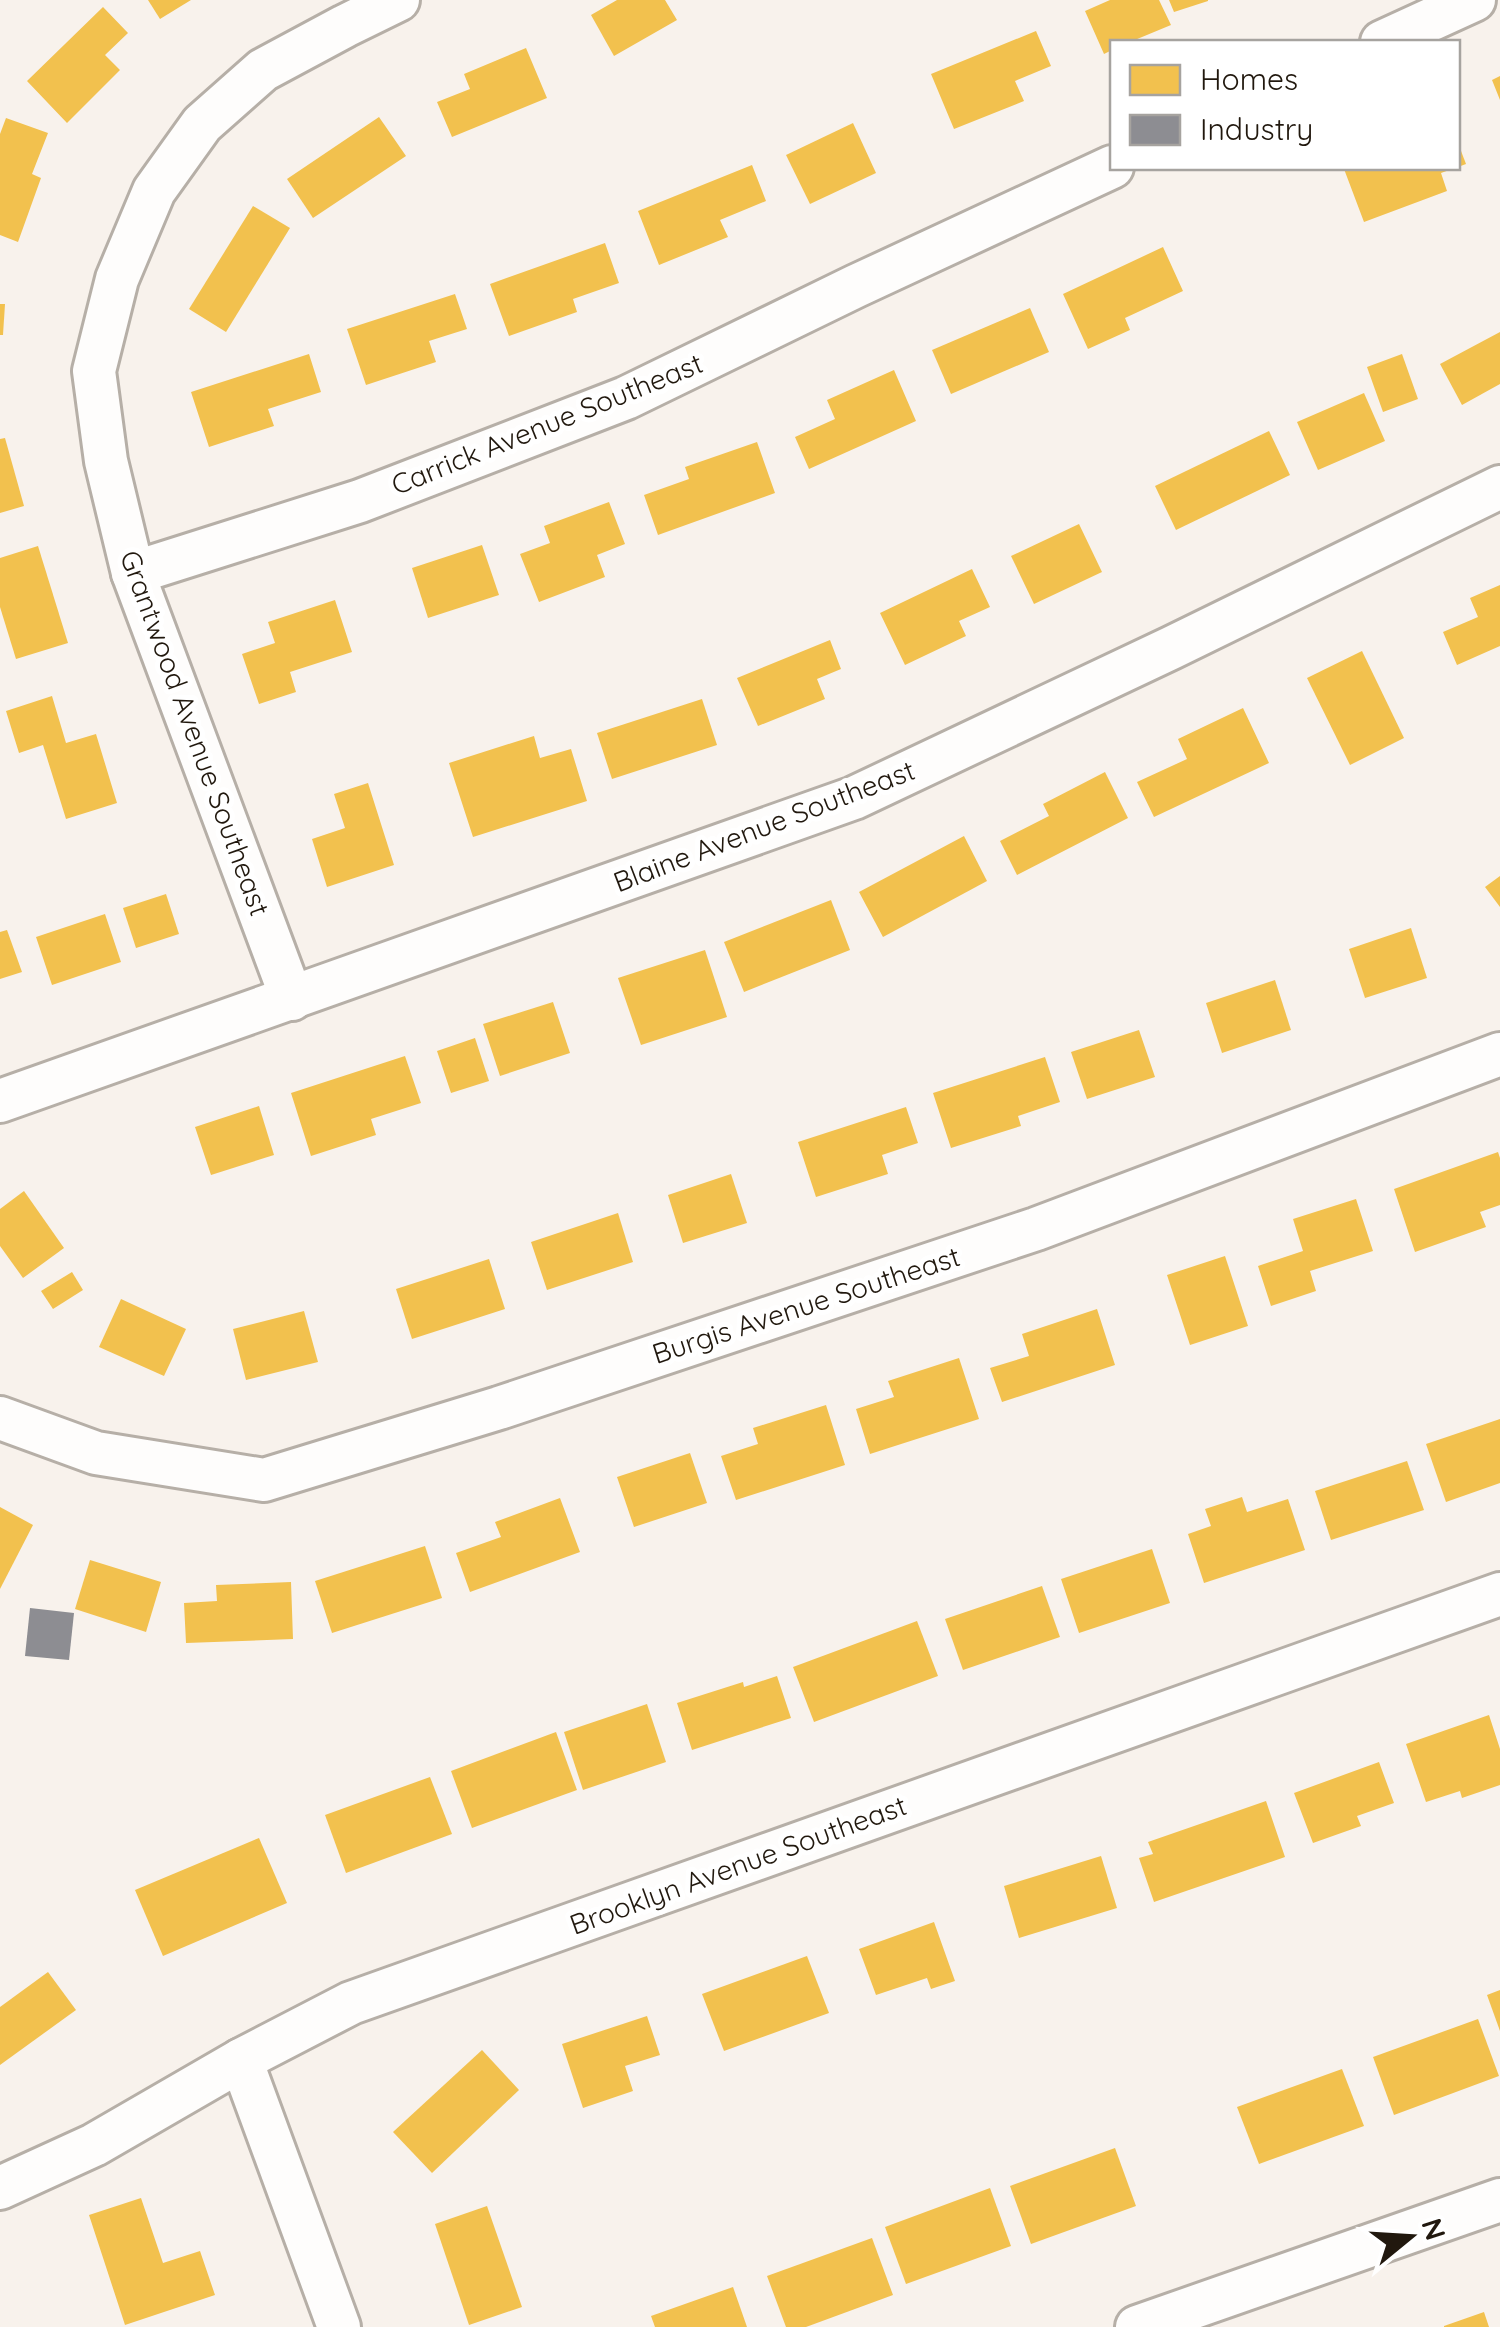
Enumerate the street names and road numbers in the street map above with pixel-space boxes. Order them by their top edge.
street label: Carrick Avenue Southeast [386,345,708,502]
street label: Grantwood Avenue Southeast [113,545,278,920]
street label: Blaine Avenue Southeast [608,752,920,899]
street label: Burgis Avenue Southeast [647,1238,964,1371]
street label: Brooklyn Avenue Southeast [565,1787,911,1942]

